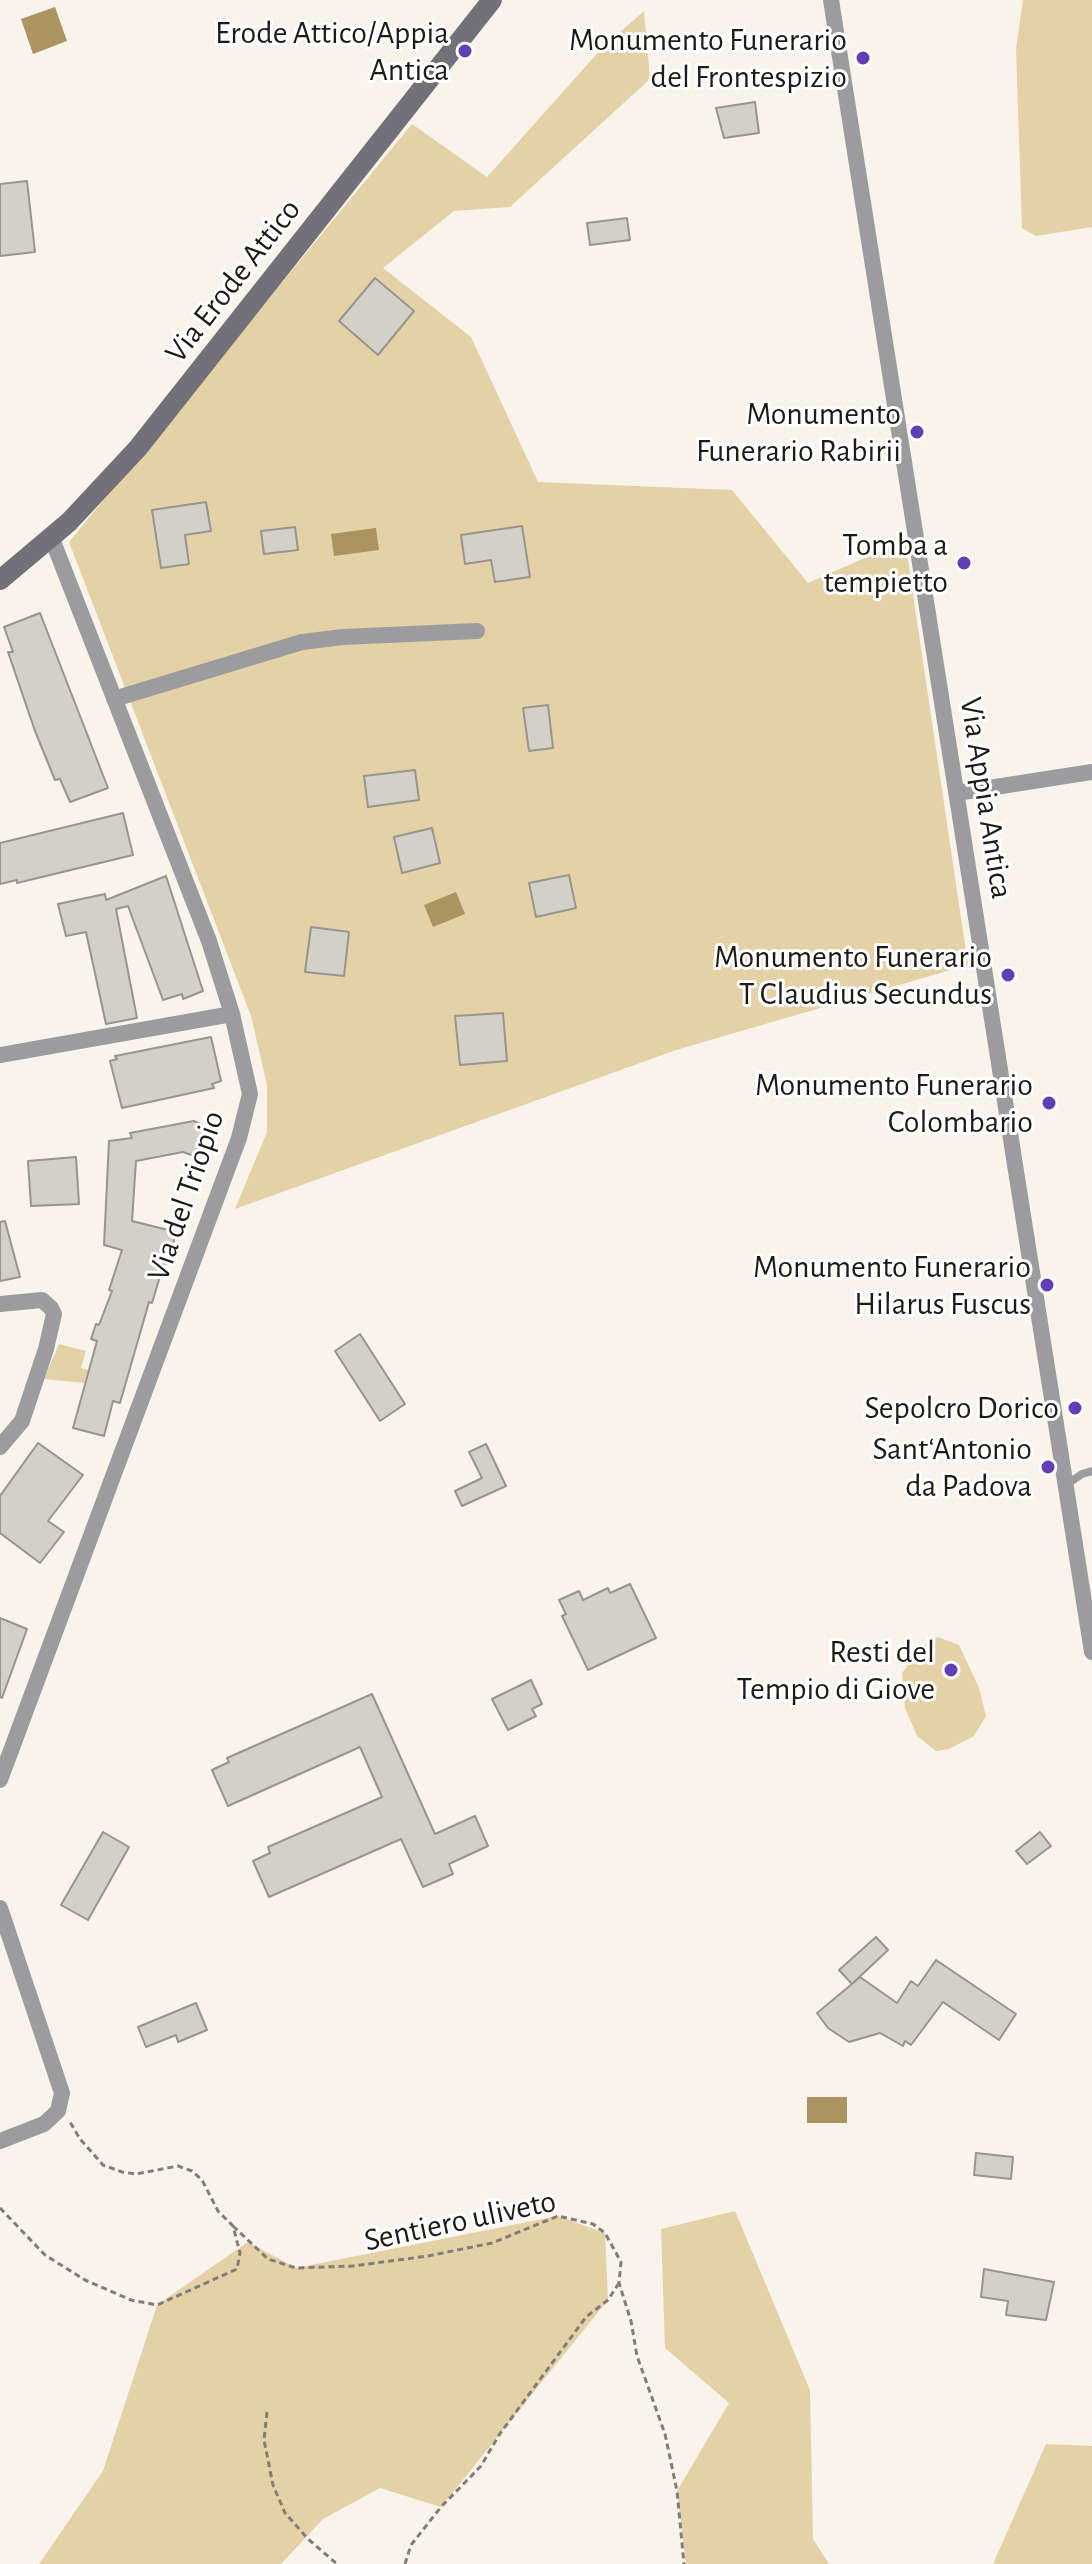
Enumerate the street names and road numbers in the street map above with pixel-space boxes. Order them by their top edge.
street label: Via Erode Attico [157,191,309,371]
street label: Via Appia Antica [951,694,1021,902]
street label: Via del Triopio [139,1106,233,1286]
street label: Sentiero uliveto [361,2182,559,2260]

